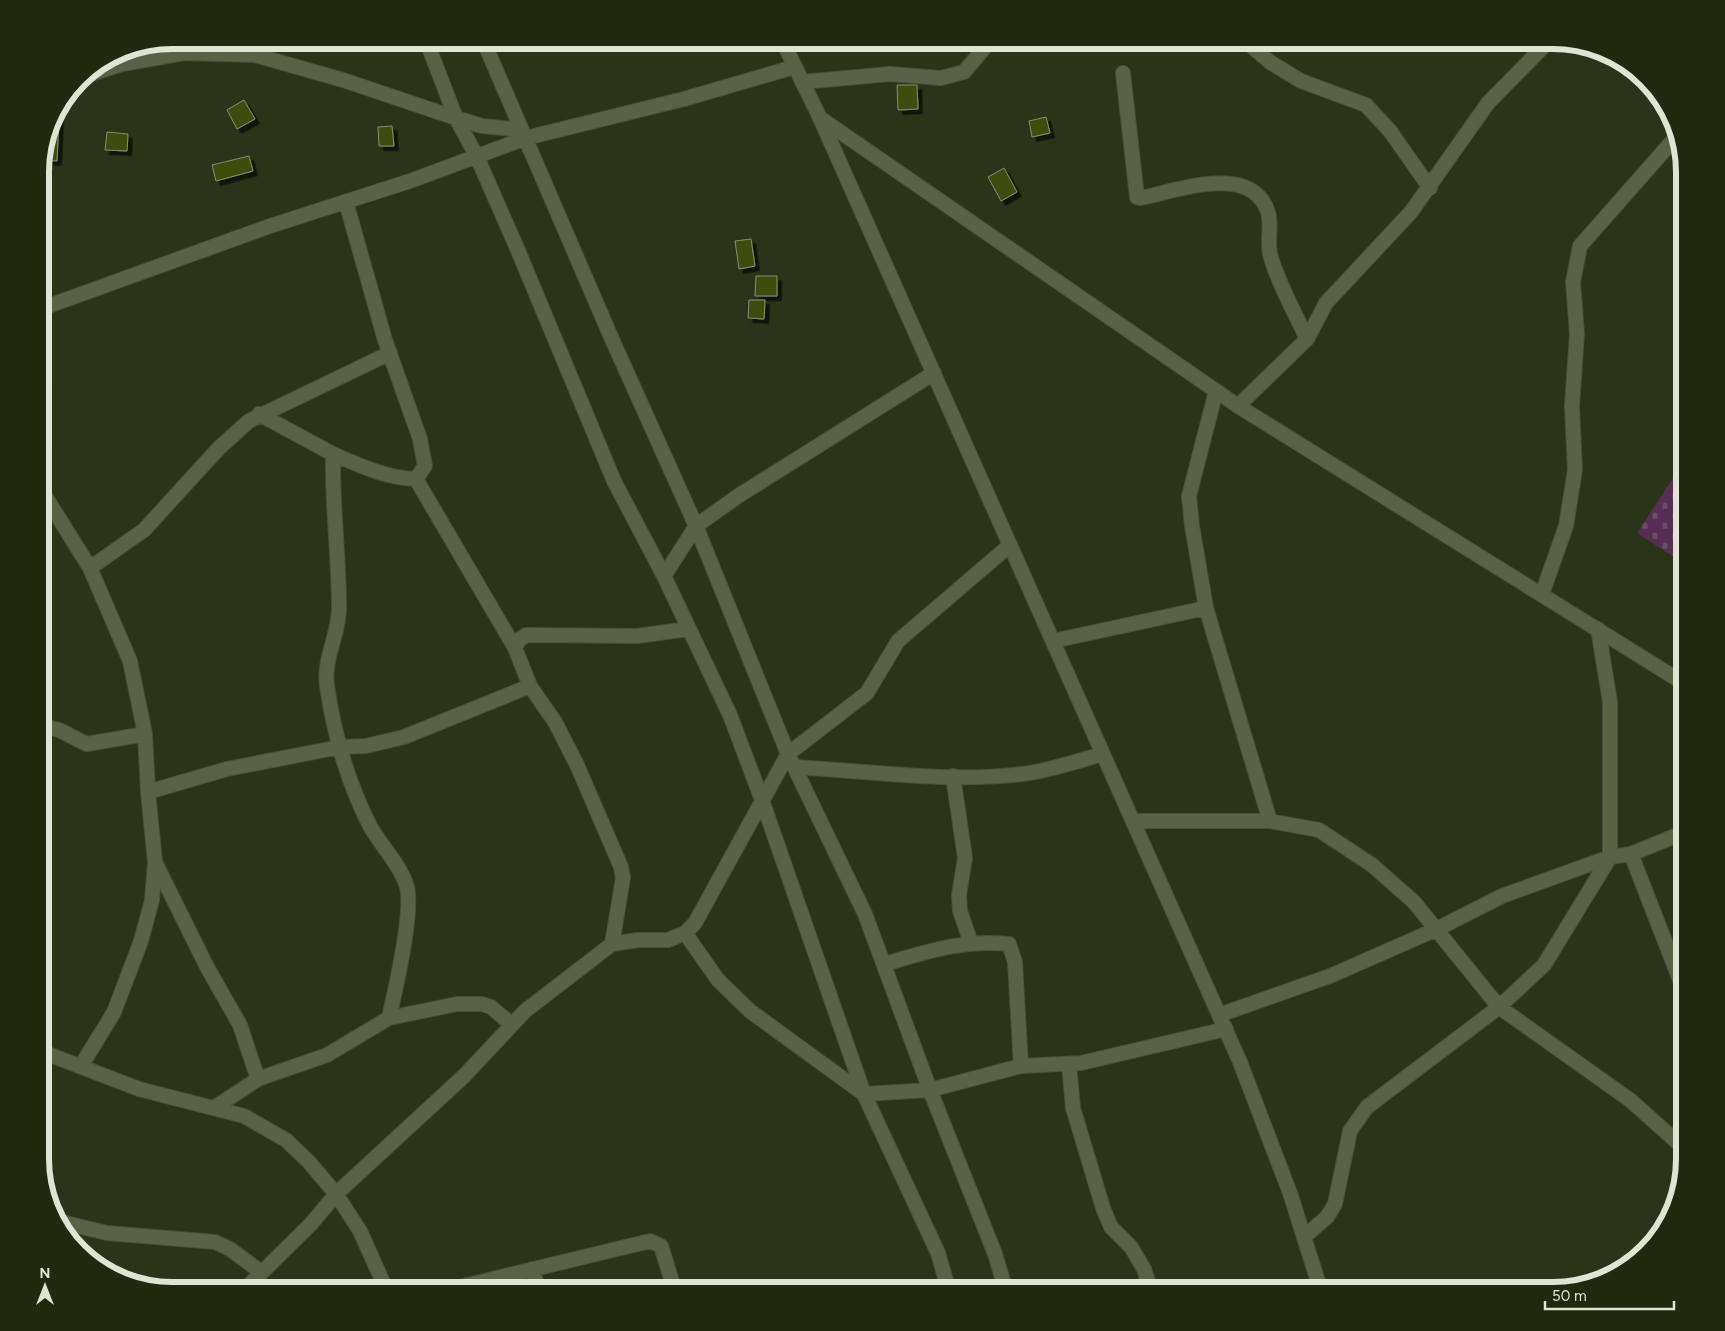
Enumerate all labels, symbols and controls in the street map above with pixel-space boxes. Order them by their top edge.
north arrow [20,1261,70,1311]
text: N [40,1265,50,1282]
scale bar [1545,1278,1674,1310]
text: 50 m [1552,1287,1587,1305]

